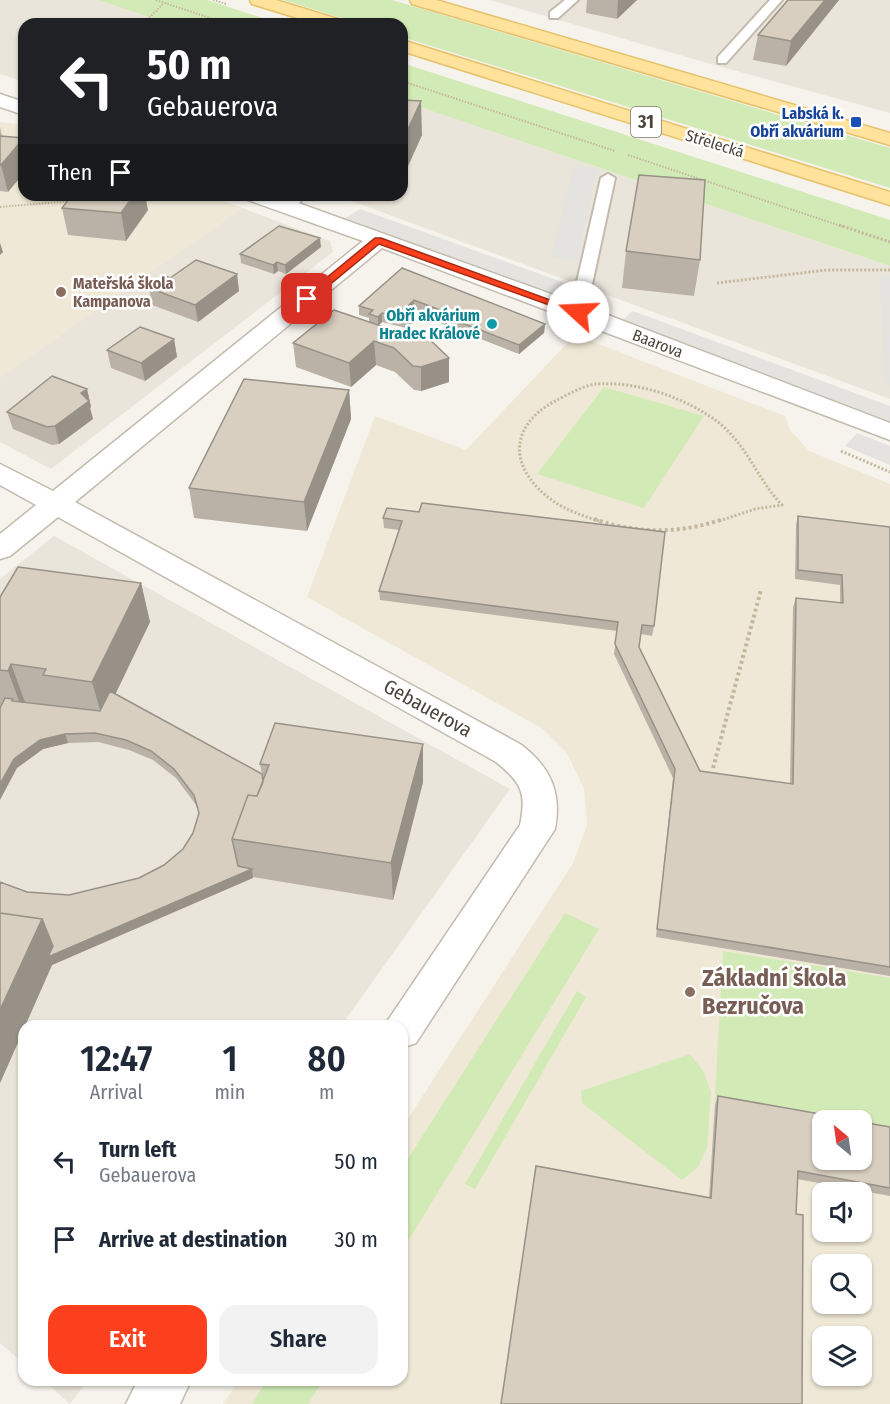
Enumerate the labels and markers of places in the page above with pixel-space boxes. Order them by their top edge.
place label: Labská k. Obří akvárium [750,104,844,141]
marker: Labská k. Obří akvárium [849,115,863,129]
pin [281,273,332,324]
place label: Mateřská škola Kampanova [73,274,174,311]
marker: Mateřská škola Kampanova [54,285,68,299]
place label: Obří akvárium Hradec Králové [379,306,480,343]
marker: Obří akvárium Hradec Králové [485,317,499,331]
place label: Základní škola Bezručova [702,964,847,1020]
marker: Základní škola Bezručova [683,985,697,999]

